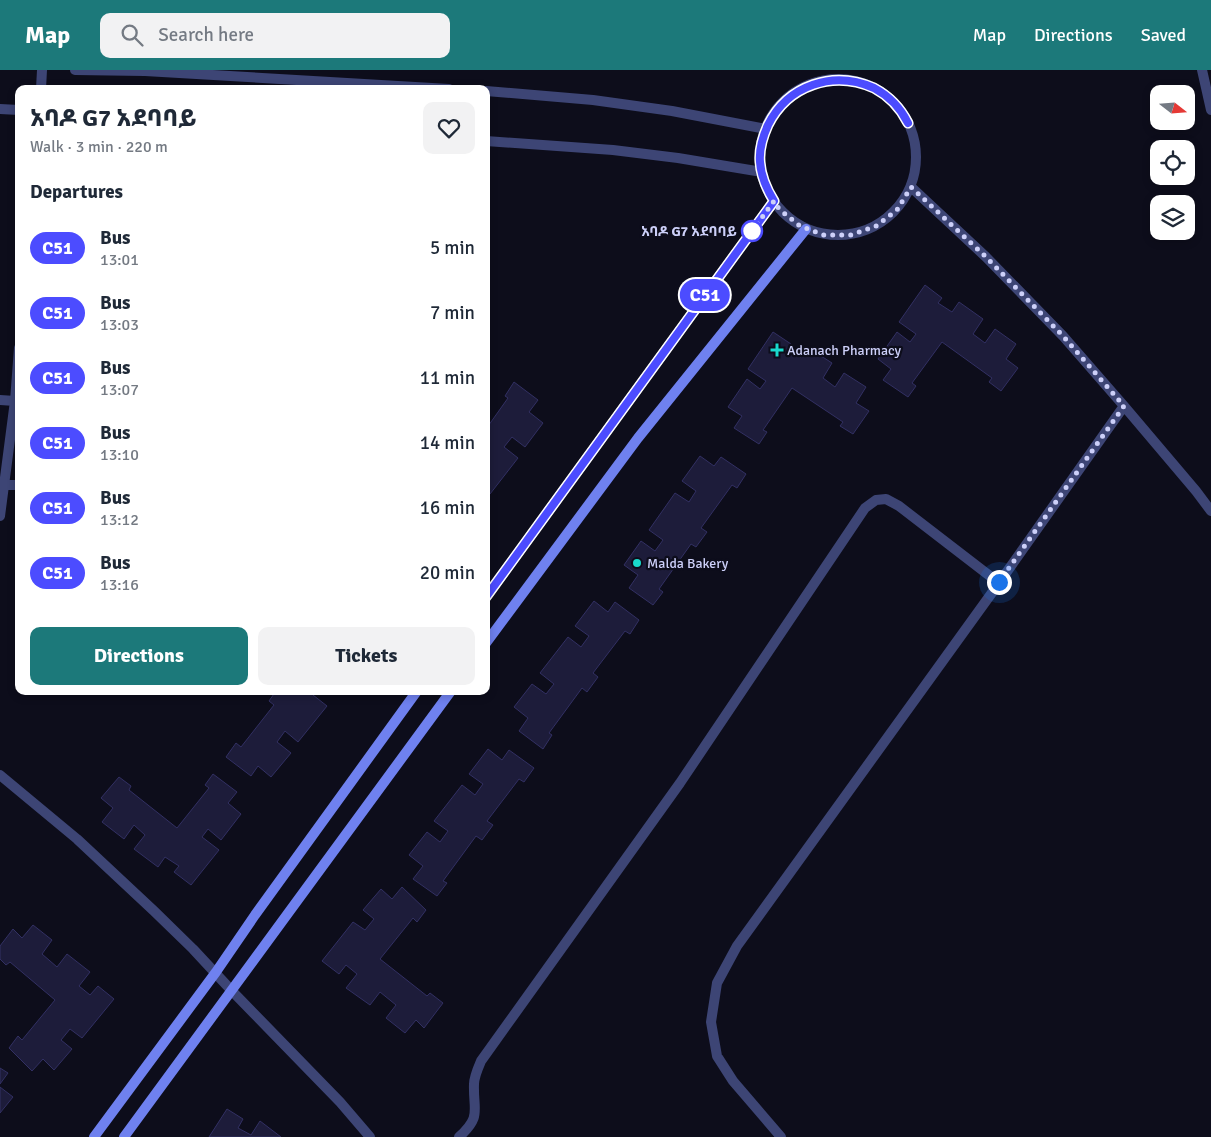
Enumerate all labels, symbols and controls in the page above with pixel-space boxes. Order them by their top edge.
search box [100,13,450,58]
text: Map [25,20,70,50]
icon: search [118,21,146,49]
text: Search here [158,23,254,47]
text: Map [973,24,1006,46]
text: Directions [1034,24,1113,46]
text: Saved [1141,24,1186,46]
north arrow [1150,85,1195,130]
map controls [1150,85,1195,240]
button: heart [423,102,475,154]
text: አባዶ G7 አደባባይ [30,103,197,133]
text: Walk · 3 min · 220 m [30,137,168,157]
button: locate [1150,140,1195,185]
text: Departures [30,180,123,204]
button: layers [1150,195,1195,240]
marker: አባዶ G7 አደባባይ [741,220,763,242]
place label: አባዶ G7 አደባባይ [641,223,737,240]
text: Bus [100,226,131,250]
text: 5 min [430,236,475,260]
text: C51 [42,237,73,259]
text: 13:01 [100,250,139,270]
line badge: C51 [676,279,734,311]
text: C51 [690,284,720,306]
text: Bus [100,291,131,315]
text: 7 min [430,301,475,325]
text: C51 [42,302,73,324]
text: 13:03 [100,315,139,335]
place label: Adanach Pharmacy [787,342,902,359]
marker: Adanach Pharmacy [771,344,783,356]
text: Bus [100,356,131,380]
text: 11 min [420,366,475,390]
text: C51 [42,367,73,389]
text: 13:07 [100,380,139,400]
text: Bus [100,421,131,445]
text: 14 min [420,431,475,455]
text: C51 [42,432,73,454]
text: 13:10 [100,445,139,465]
text: Bus [100,486,131,510]
text: 16 min [420,496,475,520]
text: C51 [42,497,73,519]
text: 13:12 [100,510,139,530]
text: Bus [100,551,131,575]
place label: Malda Bakery [647,555,729,572]
marker: Malda Bakery [631,557,643,569]
text: 20 min [420,561,475,585]
text: C51 [42,562,73,584]
your location [987,570,1012,595]
text: 13:16 [100,575,139,595]
button: Directions [30,627,248,685]
button: Tickets [258,627,475,685]

